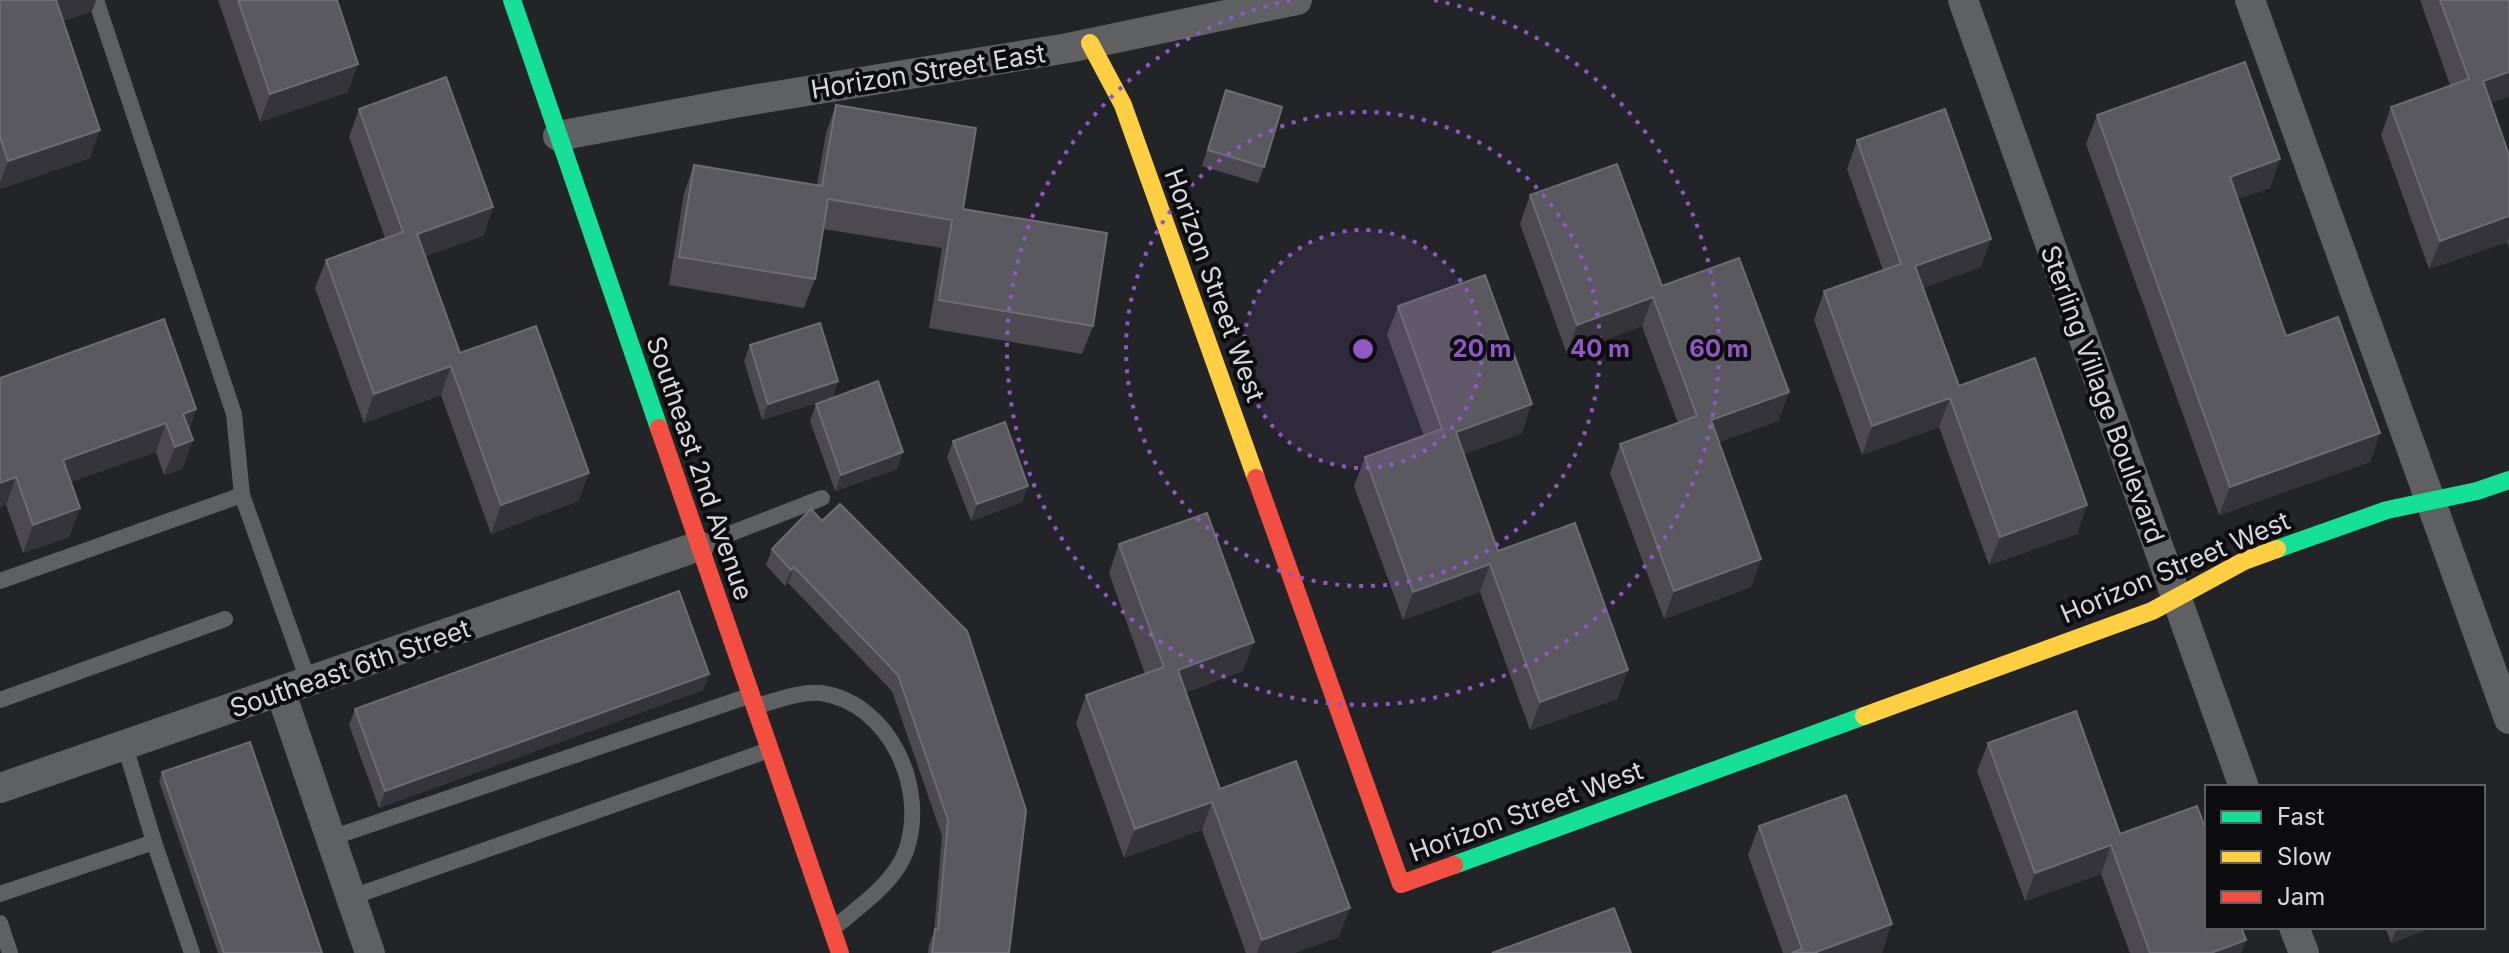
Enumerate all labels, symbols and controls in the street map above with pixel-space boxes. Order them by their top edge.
street label: Horizon Street East [809,37,1047,105]
street label: Horizon Street West [1158,164,1272,406]
street label: Sterling Village Boulevard [2035,241,2171,547]
street label: Southeast 2nd Avenue [640,332,760,604]
text: 20 m [1453,334,1511,363]
text: 40 m [1570,334,1630,363]
text: 60 m [1689,334,1749,363]
centre of rings [1349,335,1377,363]
street label: Horizon Street West [2056,505,2294,629]
street label: Southeast 6th Street [226,612,474,724]
street label: Horizon Street West [1405,754,1647,868]
legend [2205,785,2485,929]
text: Fast [2277,802,2325,831]
text: Slow [2277,842,2332,871]
text: Jam [2277,882,2325,911]

